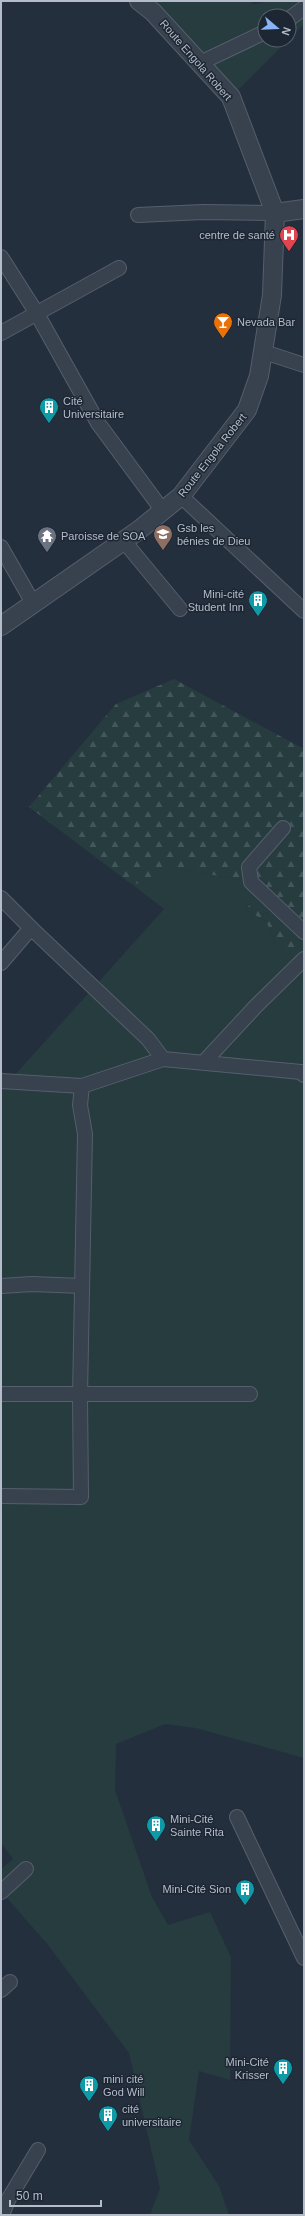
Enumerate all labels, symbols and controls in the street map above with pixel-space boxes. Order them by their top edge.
north arrow [257,8,297,48]
street label: Route Engola Robert [158,17,234,103]
text: N [279,26,293,37]
hospital icon: centre de santé [278,224,300,252]
place label: centre de santé [199,229,275,241]
bar icon: Nevada Bar [212,311,234,339]
place label: Nevada Bar [237,316,295,328]
place label: Cité Universitaire [63,395,124,420]
building icon: Cité Universitaire [38,396,60,424]
street label: Route Engola Robert [176,411,248,499]
place label: Gsb les bénies de Dieu [177,522,250,547]
school or university icon: Gsb les bénies de Dieu [152,523,174,551]
temple icon: Paroisse de SOA [36,525,58,553]
place label: Paroisse de SOA [61,530,146,542]
place label: Mini-cité Student Inn [188,588,244,613]
building icon: Mini-cité Student Inn [247,589,269,617]
place label: Mini-Cité Sainte Rita [170,1813,225,1838]
building icon: Mini-Cité Sainte Rita [145,1814,167,1842]
building icon: Mini-Cité Sion [234,1878,256,1906]
place label: Mini-Cité Sion [163,1883,231,1895]
place label: Mini-Cité Krisser [226,2056,269,2081]
building icon: Mini-Cité Krisser [272,2057,294,2085]
place label: mini cité God Will [103,2073,145,2098]
building icon: mini cité God Will [78,2074,100,2102]
place label: cité universitaire [122,2103,181,2128]
building icon: cité universitaire [97,2104,119,2132]
scale bar [10,2182,101,2208]
text: 50 m [16,2189,43,2203]

